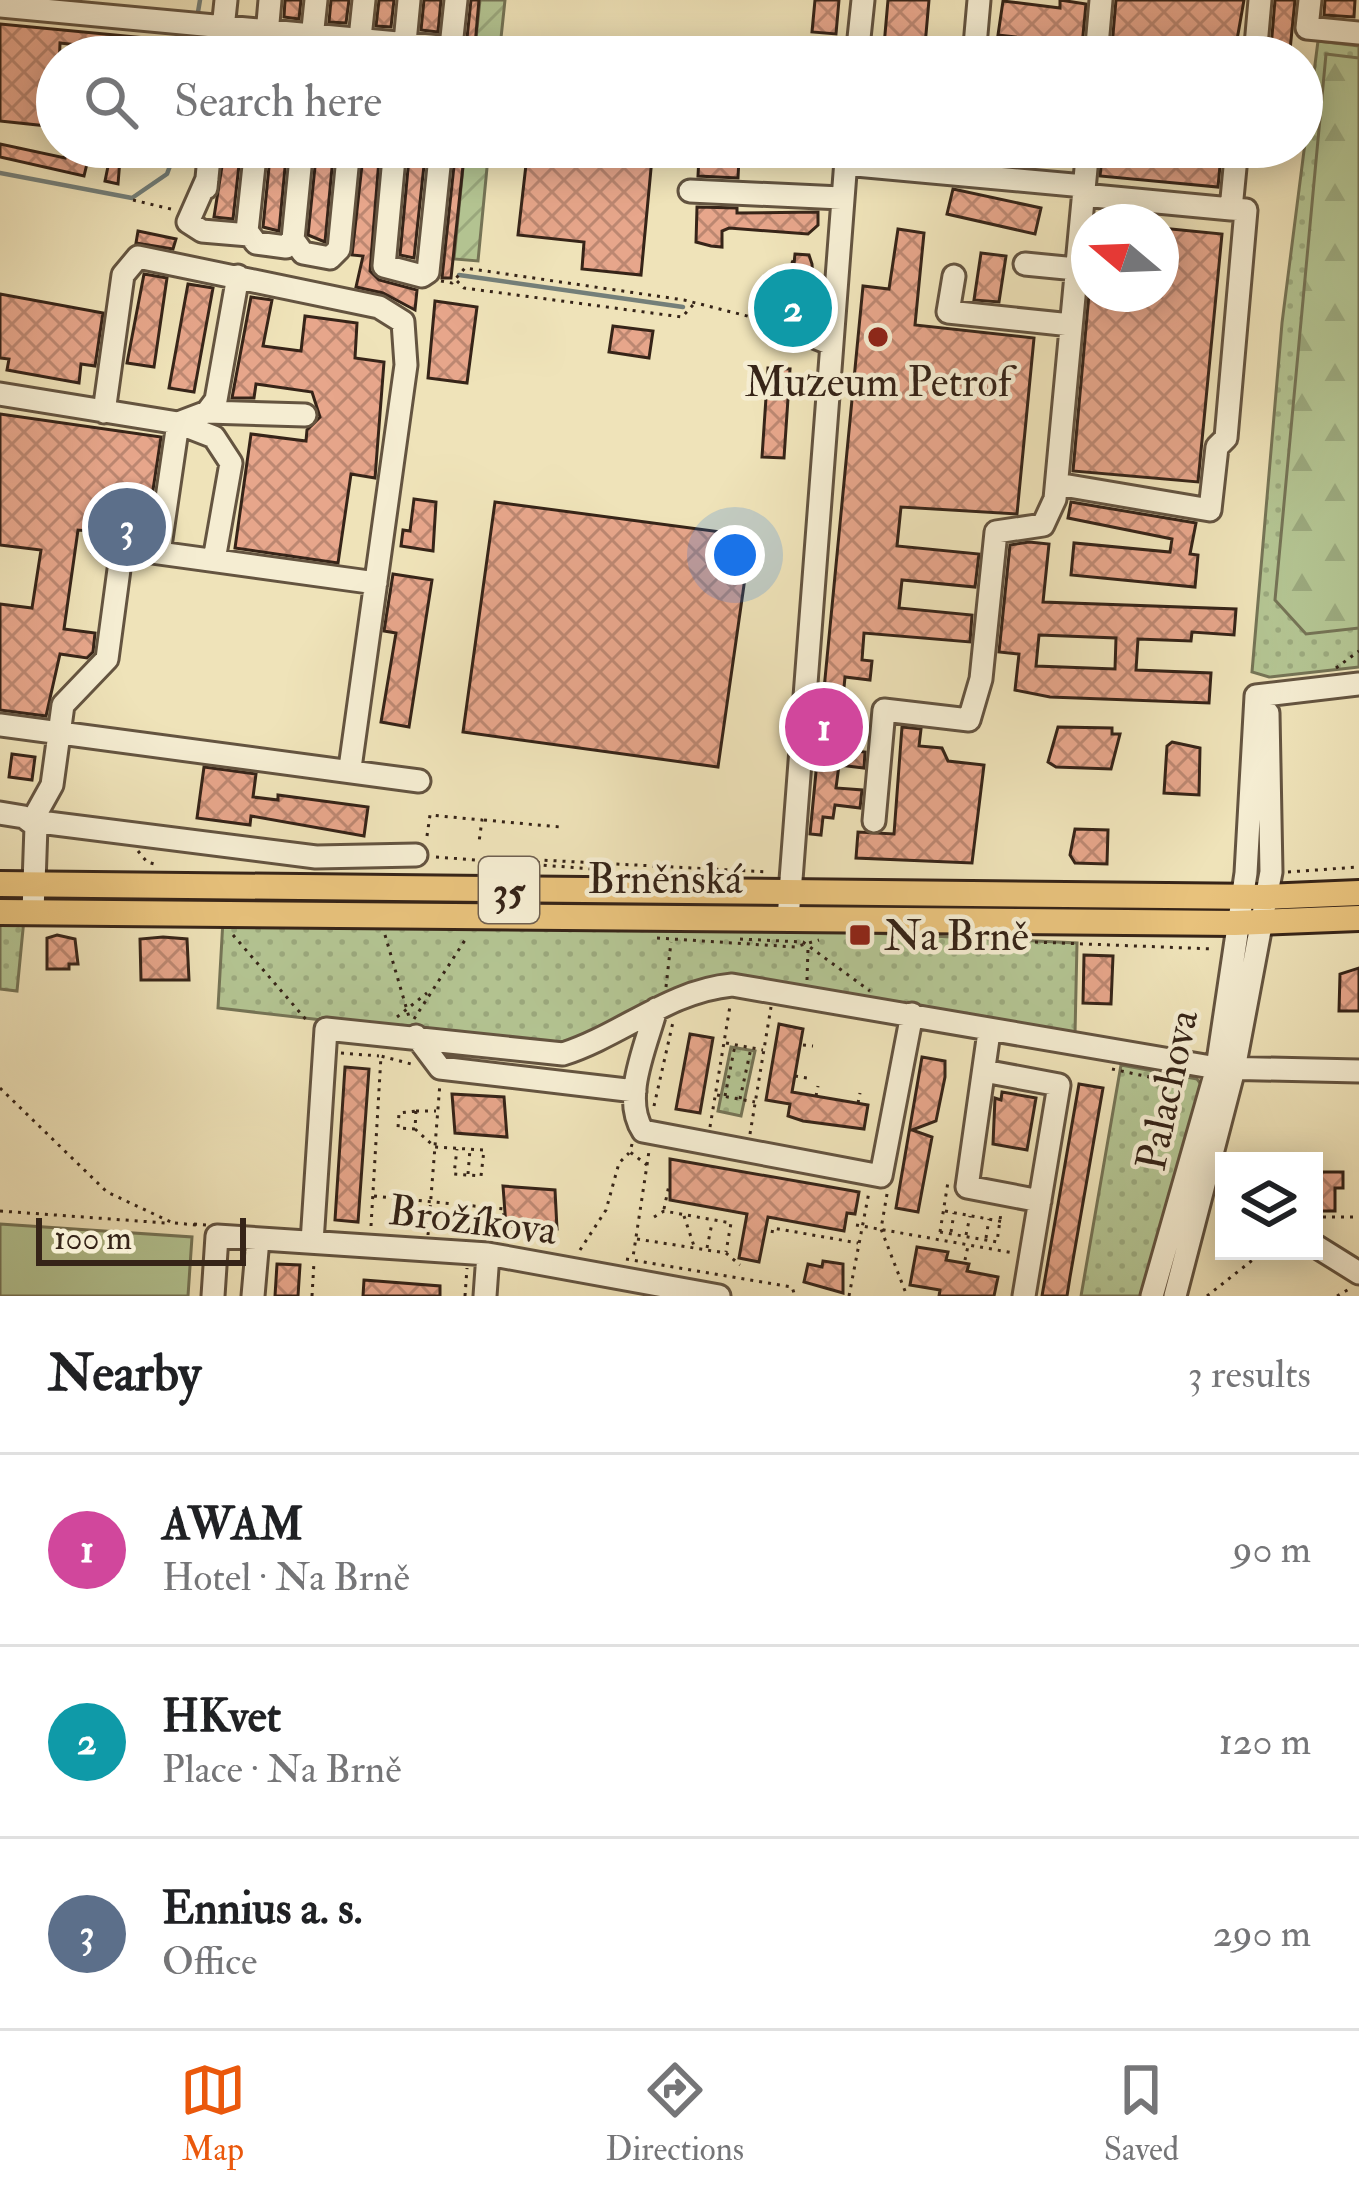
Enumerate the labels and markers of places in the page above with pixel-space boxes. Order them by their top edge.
pin: 2 [754,263,832,353]
marker: Muzeum Petrof [865,324,891,350]
place label: Muzeum Petrof [745,357,1018,409]
pin: 3 [88,482,166,572]
pin: 1 [785,682,863,772]
place label: Na Brně [884,911,1029,963]
marker: Na Brně [847,922,873,948]

